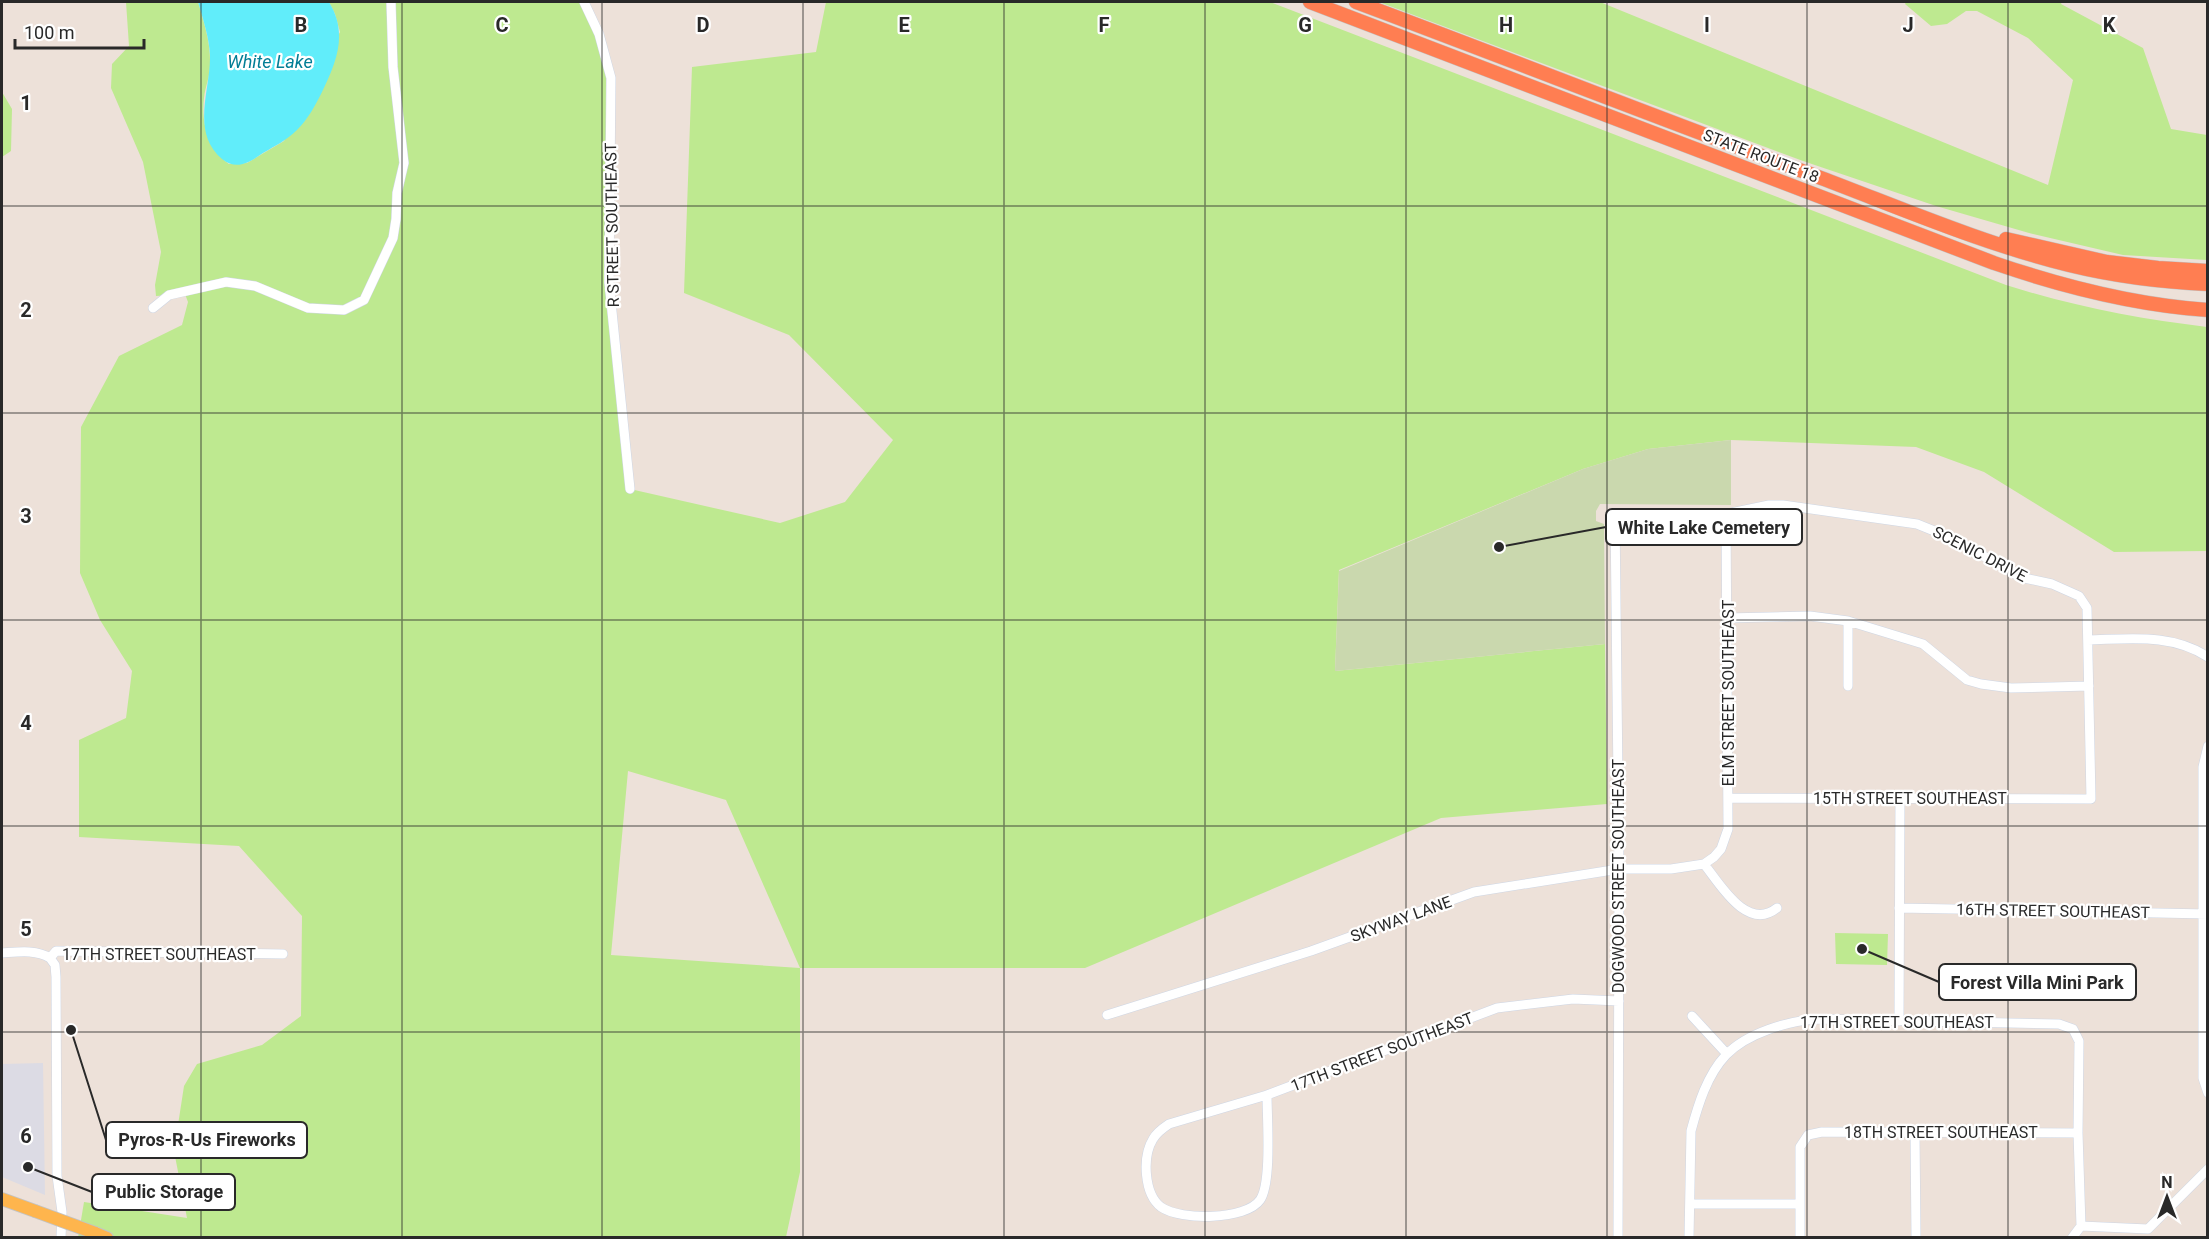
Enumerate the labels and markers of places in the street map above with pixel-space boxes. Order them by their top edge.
callout: White Lake Cemetery [1606,509,1802,545]
callout: Forest Villa Mini Park [1939,964,2136,1000]
callout: Pyros-R-Us Fireworks [106,1122,307,1158]
callout: Public Storage [92,1174,235,1210]

